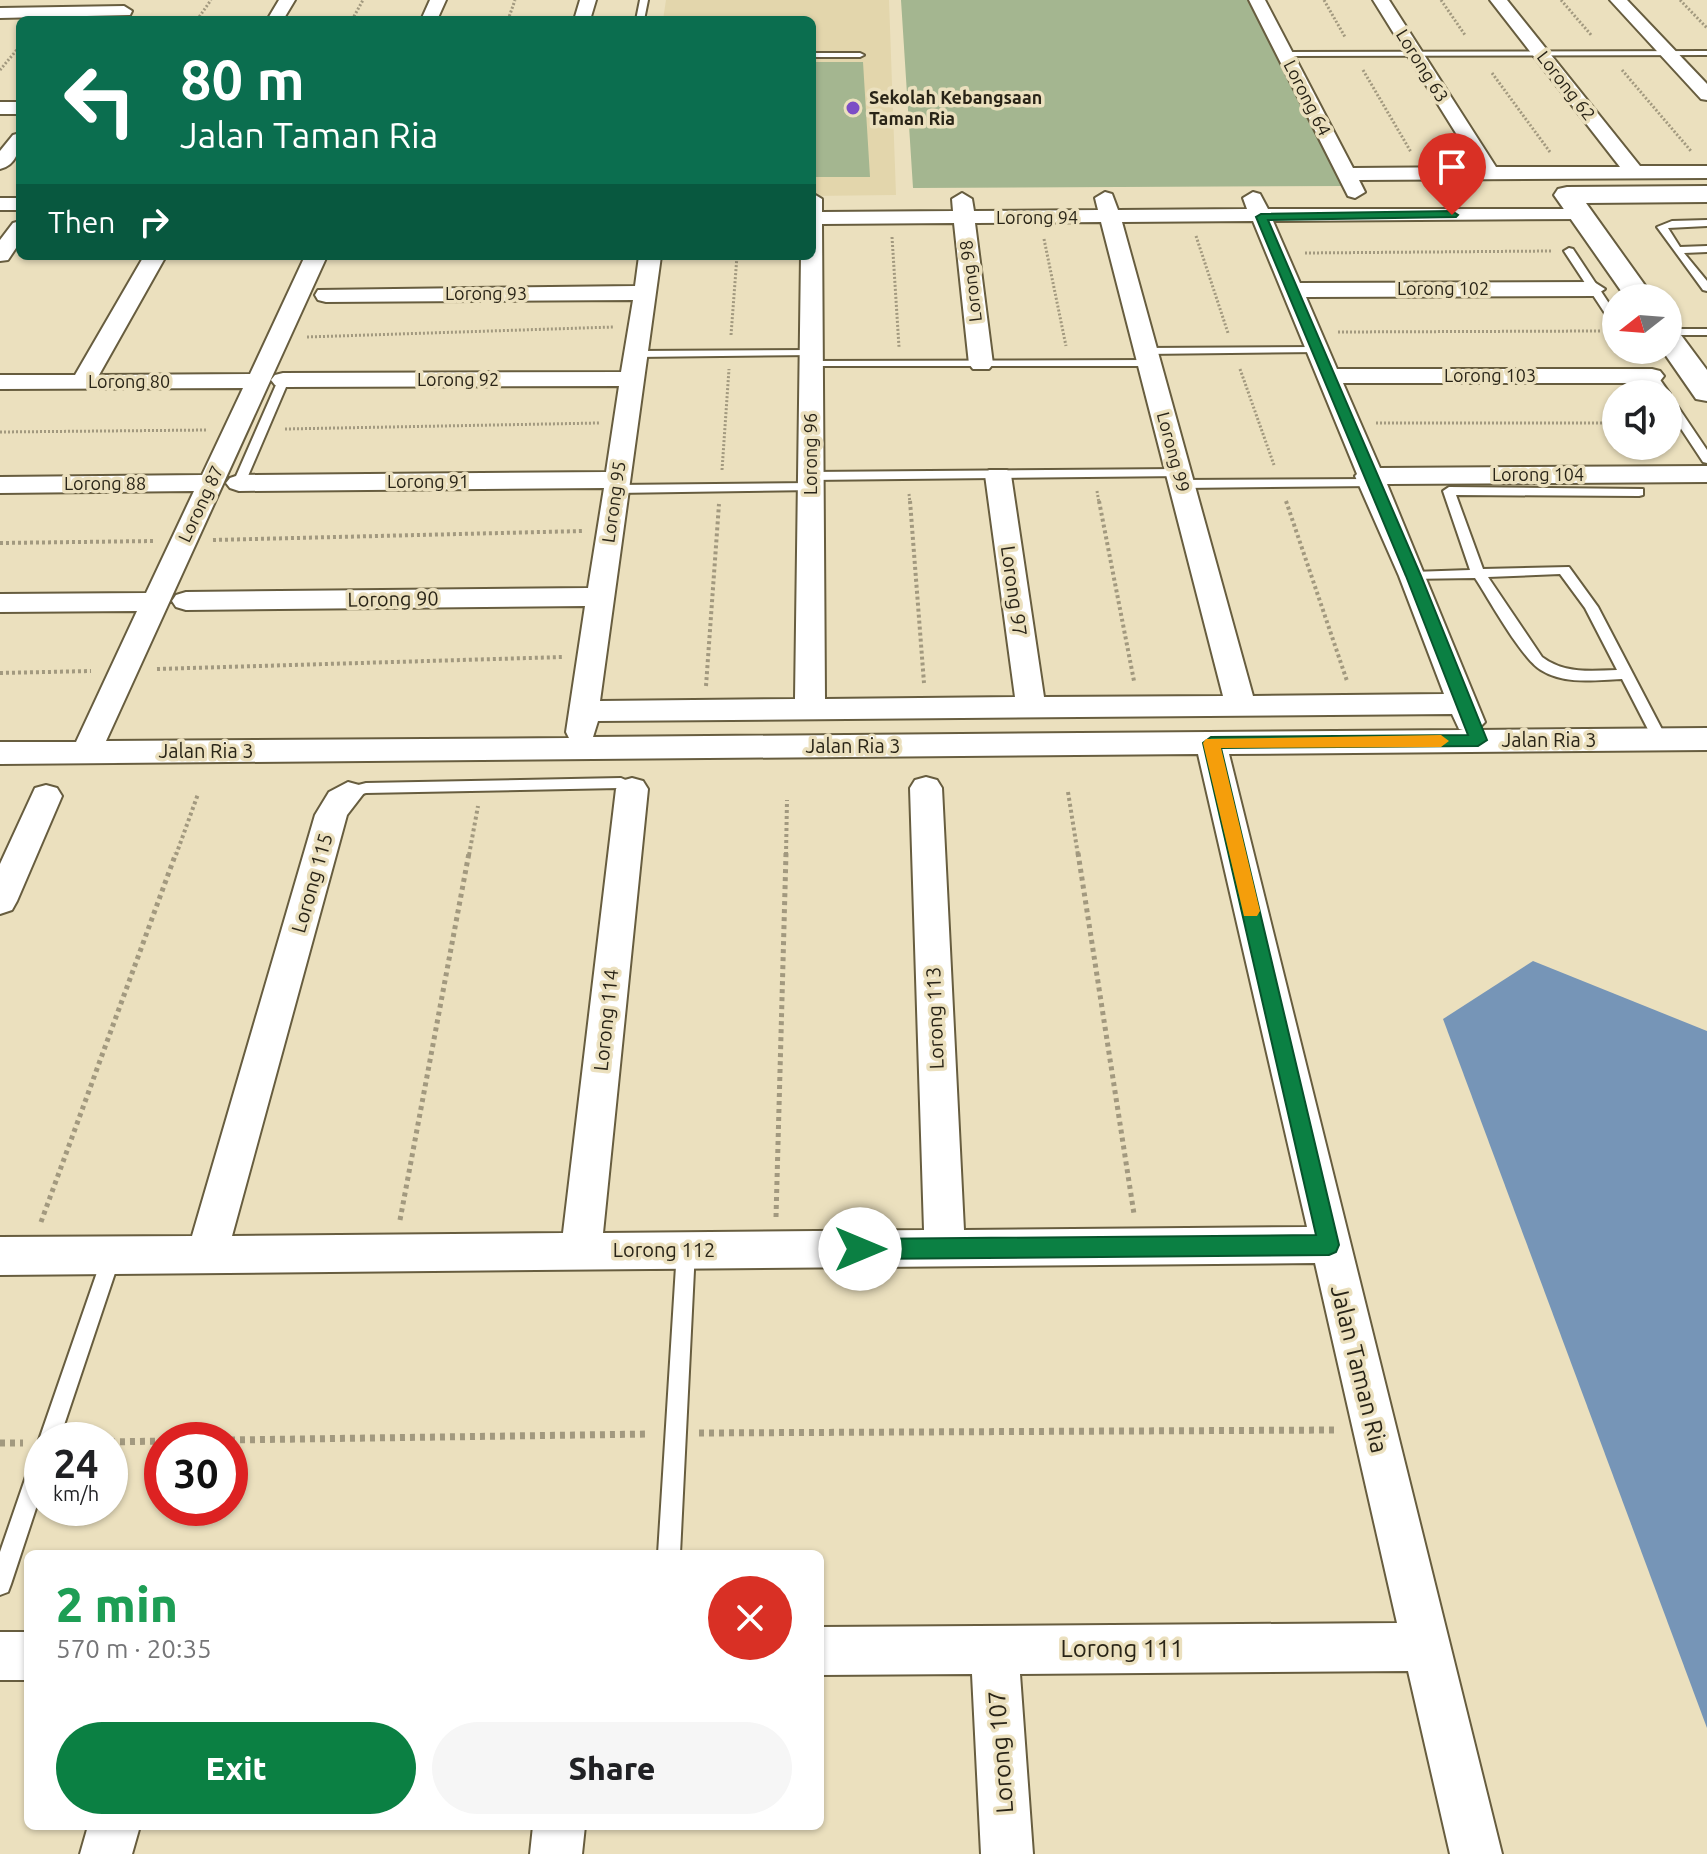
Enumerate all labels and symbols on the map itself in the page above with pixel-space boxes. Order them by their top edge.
street label: Lorong 63 [1393,25,1453,106]
street label: Lorong 62 [1534,47,1600,124]
street label: Lorong 64 [1280,56,1335,139]
place label: Sekolah Kebangsaan Taman Ria [869,87,1042,128]
marker: Sekolah Kebangsaan Taman Ria [844,99,862,117]
pin [1418,133,1486,215]
street label: Lorong 94 [996,207,1078,227]
street label: Lorong 98 [955,239,985,323]
street label: Lorong 102 [1397,278,1489,298]
street label: Lorong 93 [445,283,527,303]
north arrow [1602,284,1682,364]
street label: Lorong 103 [1444,365,1536,385]
street label: Lorong 92 [417,369,499,389]
street label: Lorong 80 [88,371,170,391]
street label: Lorong 99 [1154,410,1194,494]
street label: Lorong 96 [800,413,820,495]
street label: Lorong 95 [597,460,629,544]
street label: Lorong 87 [174,462,227,545]
street label: Lorong 104 [1492,464,1584,484]
street label: Lorong 91 [387,471,469,491]
street label: Lorong 88 [64,473,146,493]
street label: Lorong 97 [997,544,1032,638]
street label: Lorong 90 [347,586,439,611]
street label: Jalan Ria 3 [1501,728,1597,751]
street label: Jalan Ria 3 [805,734,901,757]
street label: Jalan Ria 3 [158,739,254,762]
street label: Lorong 115 [286,830,337,935]
street label: Lorong 113 [921,966,948,1070]
street label: Lorong 114 [589,968,622,1072]
position arrow [818,1207,902,1291]
street label: Lorong 112 [613,1238,715,1261]
street label: Jalan Taman Ria [1326,1282,1393,1456]
speed limit sign: 30 [144,1422,248,1526]
street label: Lorong 111 [1061,1635,1183,1662]
street label: Lorong 107 [983,1690,1018,1814]

